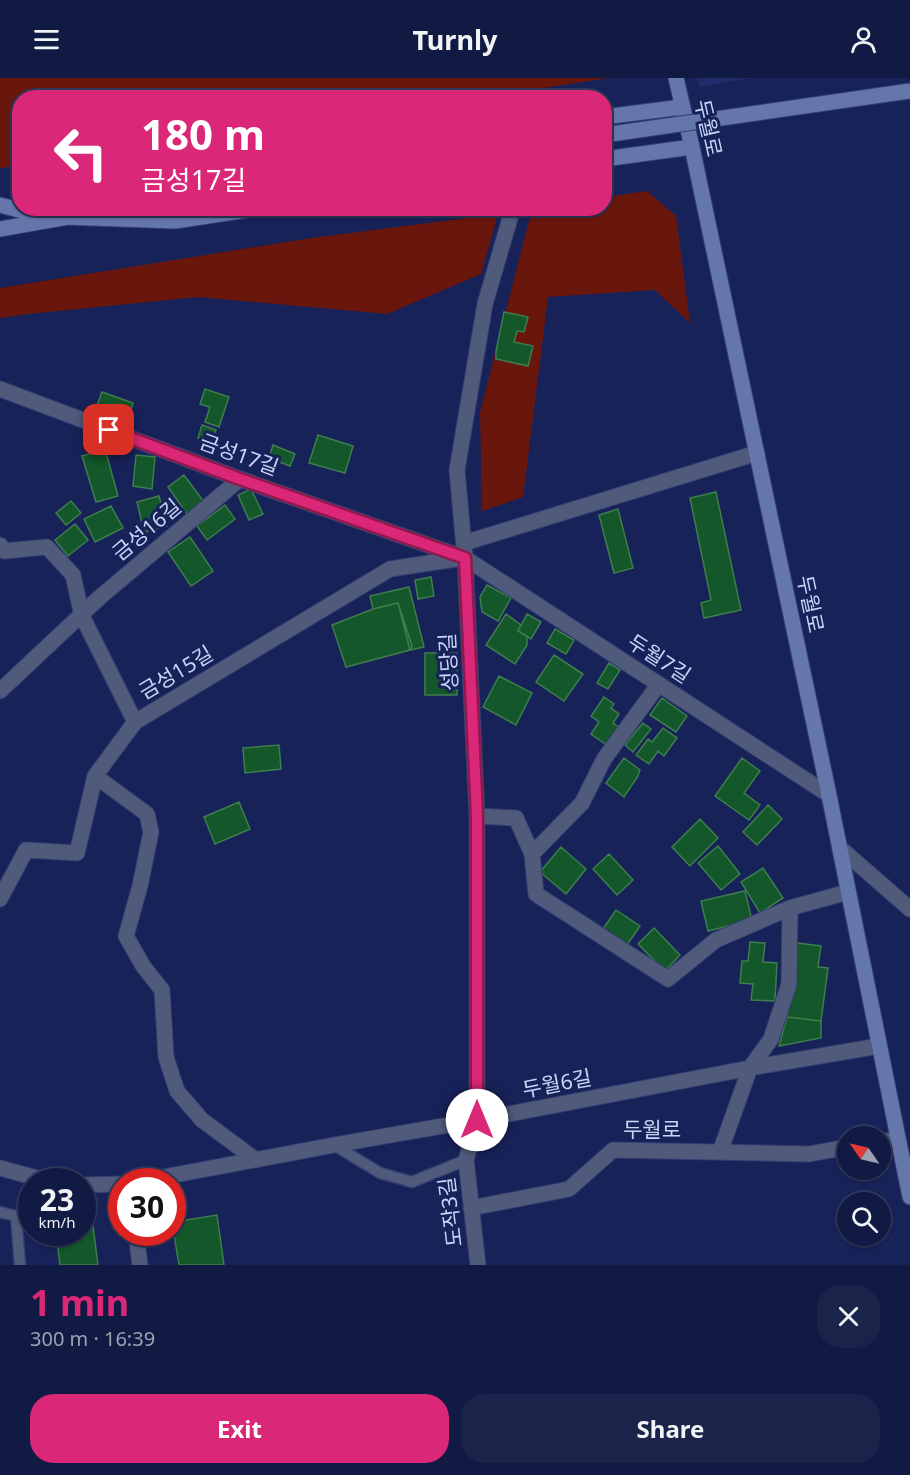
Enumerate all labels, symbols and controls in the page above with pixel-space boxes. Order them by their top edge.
text: Turnly [413,21,497,58]
icon: menu [30,23,63,56]
icon: person [847,23,880,56]
street label: 두월로 [689,96,729,159]
text: 180 m [141,105,265,162]
icon: left [42,114,120,192]
text: 금성17길 [141,161,246,198]
pin [83,404,134,455]
icon: arrive [92,413,125,446]
street label: 금성17길 [196,427,283,481]
street label: 금성16길 [106,492,187,566]
street label: 두월로 [791,573,831,635]
street label: 두월7길 [623,627,697,689]
street label: 성당길 [433,632,463,692]
street label: 금성15길 [133,639,218,705]
street label: 두월6길 [520,1063,594,1103]
position arrow [445,1088,509,1152]
street label: 두월로 [623,1115,681,1143]
north arrow [837,1126,891,1180]
map controls [837,1126,891,1246]
speed limit sign: 30 [108,1168,186,1246]
street label: 도작3길 [432,1176,468,1249]
text: 23 [40,1179,74,1220]
button: search [837,1192,891,1246]
text: km/h [39,1212,75,1232]
text: 1 min [30,1278,129,1327]
button: close [817,1285,880,1348]
text: 300 m · 16:39 [30,1325,155,1352]
button: Exit [30,1394,449,1463]
button: Share [461,1394,880,1463]

